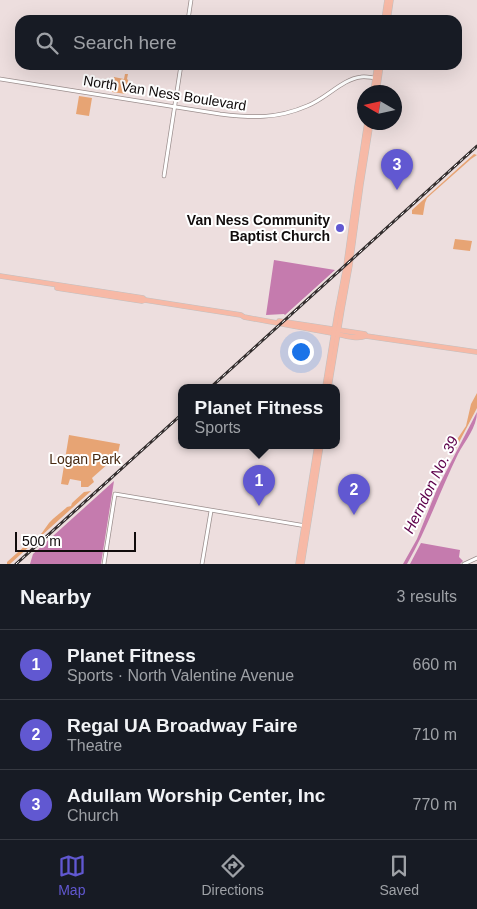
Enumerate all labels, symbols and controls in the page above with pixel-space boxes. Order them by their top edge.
search box [15,15,462,70]
icon: search [33,29,61,57]
text: Search here [73,32,177,53]
street label: North Van Ness Boulevard [82,72,248,114]
north arrow [357,85,402,130]
pin: 3 [381,149,413,190]
place label: Van Ness Community Baptist Church [187,212,330,244]
marker: Van Ness Community Baptist Church [334,222,346,234]
your location [288,339,314,365]
popup [178,384,340,449]
text: Planet Fitness [195,397,323,418]
text: Sports [195,419,241,436]
water label: Herndon No. 39 [400,433,462,536]
park label: Logan Park [49,451,122,467]
pin: 1 [243,465,275,506]
pin: 2 [338,474,370,515]
scale bar [15,529,136,552]
text: 500 m [22,533,61,549]
text: Nearby [20,585,91,608]
text: 3 results [397,588,457,605]
text: Planet Fitness [67,645,196,666]
text: 1 [32,656,40,673]
text: 660 m [413,656,457,673]
text: Sports · North Valentine Avenue [67,667,294,684]
text: Regal UA Broadway Faire [67,715,298,736]
text: 2 [32,726,40,743]
text: 710 m [413,726,457,743]
text: Theatre [67,737,122,754]
text: Adullam Worship Center, Inc [67,785,325,806]
text: 3 [32,796,40,813]
text: 770 m [413,796,457,813]
text: Church [67,807,119,824]
tab: Map [58,852,86,898]
tab: Directions [202,852,264,898]
tab: Saved [379,852,419,898]

